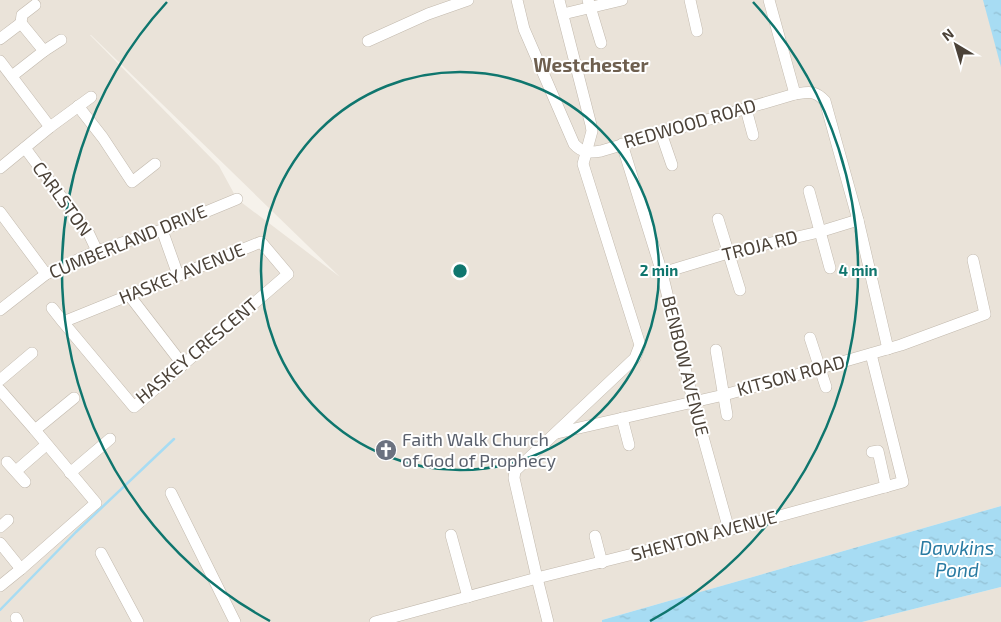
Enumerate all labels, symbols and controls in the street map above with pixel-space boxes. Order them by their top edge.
north arrow [931,20,981,70]
text: N [938,25,957,44]
district label: Westchester [533,53,649,76]
street label: REDWOOD ROAD [621,94,758,152]
street label: CARLSTON [28,157,97,240]
street label: CUMBERLAND DRIVE [45,199,210,283]
street label: TROJA RD [720,225,800,265]
street label: HASKEY AVENUE [116,238,248,308]
text: 2 min [640,261,678,279]
text: 4 min [838,261,878,279]
centre of rings [451,262,469,280]
street label: HASKEY CRESCENT [131,292,262,408]
street label: BENBOW AVENUE [658,293,714,438]
street label: KITSON ROAD [734,350,847,400]
place label: Faith Walk Church of God of Prophecy [402,428,556,471]
church icon: Faith Walk Church of God of Prophecy [374,438,398,462]
street label: SHENTON AVENUE [629,505,779,565]
water label: Dawkins Pond [920,536,994,581]

